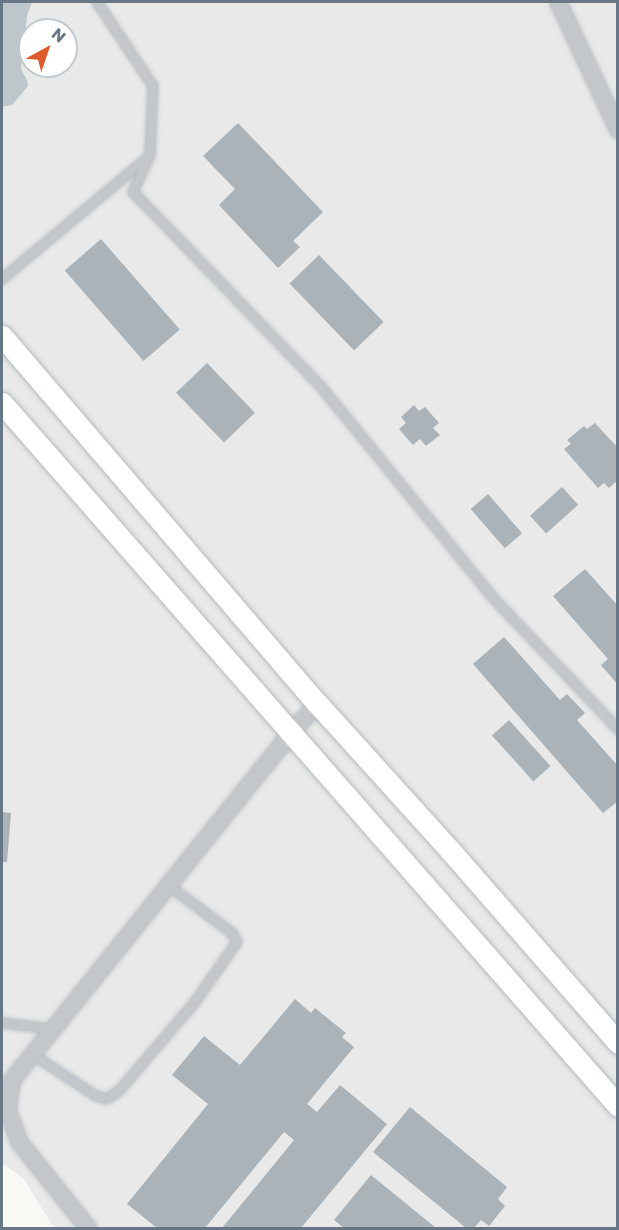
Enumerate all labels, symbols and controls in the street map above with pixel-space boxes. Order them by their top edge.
north arrow [18,18,78,78]
text: N [47,23,71,48]

